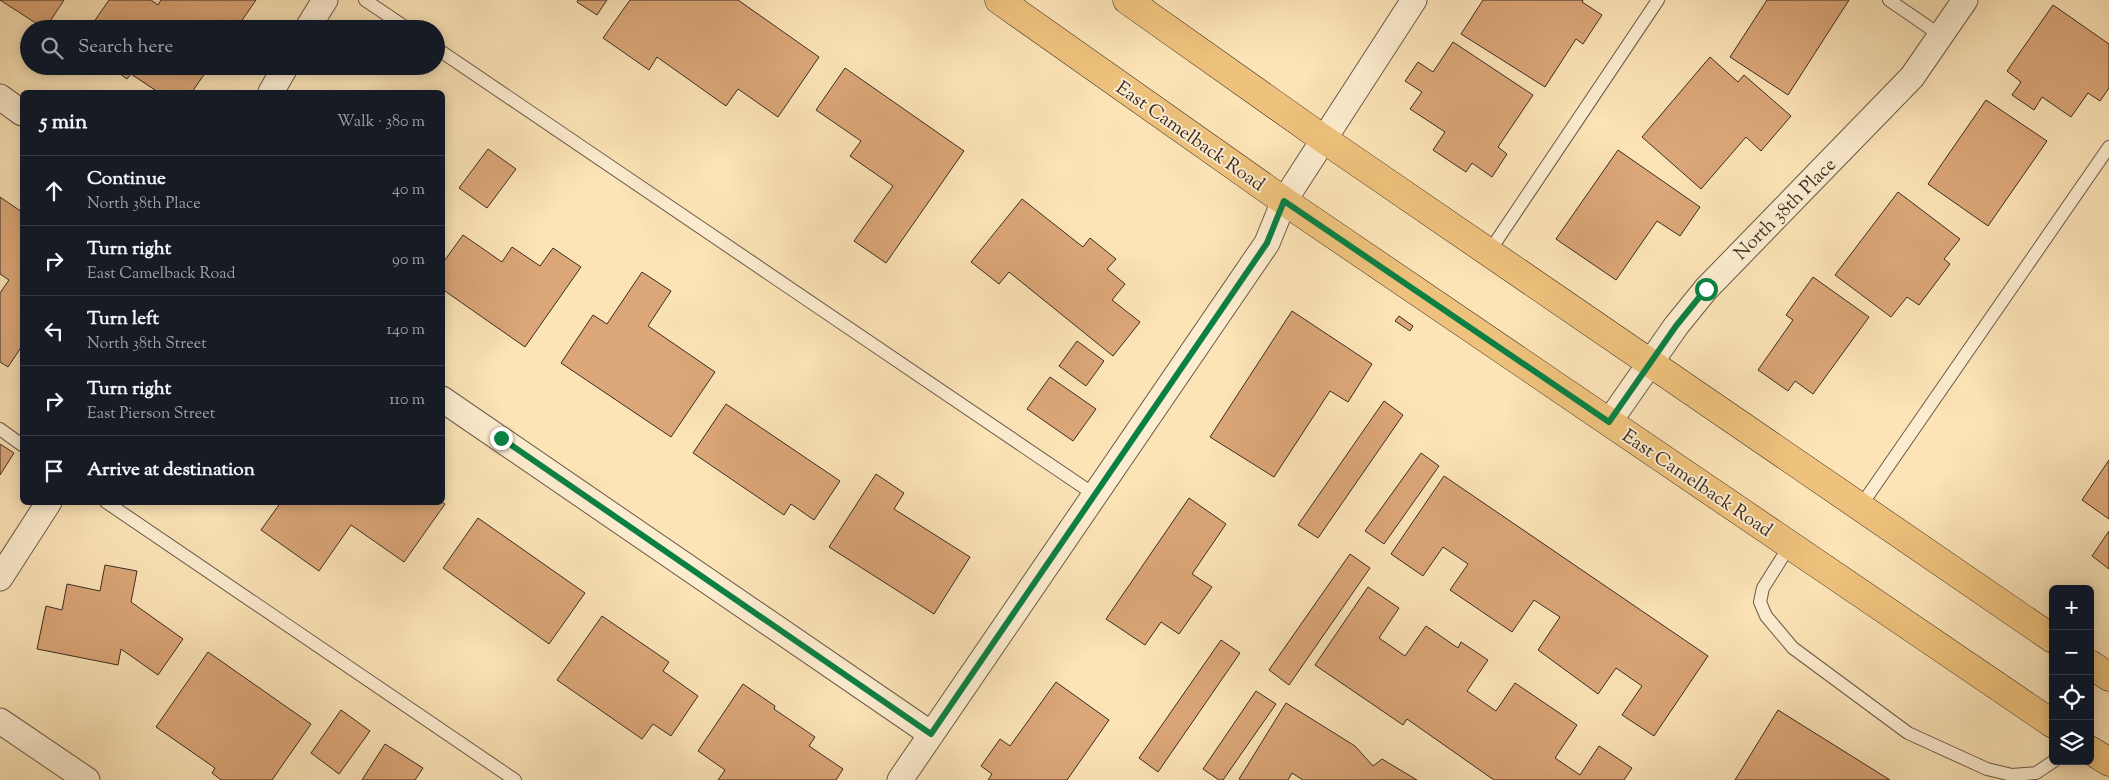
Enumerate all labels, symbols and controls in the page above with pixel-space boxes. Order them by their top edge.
search box [20,20,445,75]
icon: search [38,34,66,62]
text: Search here [78,34,173,61]
street label: East Camelback Road [1110,75,1270,199]
text: 5 min [40,108,87,138]
text: Walk · 380 m [337,111,425,134]
street label: North 38th Place [1729,152,1843,267]
text: Continue [87,166,166,193]
icon: ahead [40,177,68,205]
text: 40 m [392,179,425,202]
text: North 38th Place [87,193,201,216]
text: Turn right [87,236,171,263]
icon: right [40,247,68,275]
text: 90 m [392,249,425,272]
text: East Camelback Road [87,263,235,286]
route start [1695,278,1718,301]
text: Turn left [87,306,159,333]
icon: left [40,317,68,345]
text: 140 m [387,319,425,342]
text: North 38th Street [87,333,207,356]
text: Turn right [87,376,171,403]
icon: right [40,387,68,415]
text: 110 m [389,389,425,412]
text: East Pierson Street [87,403,215,426]
street label: East Camelback Road [1616,424,1777,545]
route end [490,427,513,450]
icon: arrive [40,457,68,485]
text: Arrive at destination [87,457,255,484]
map controls [2049,585,2094,765]
button: + [2049,585,2094,630]
button: − [2049,630,2094,675]
button: locate [2049,675,2094,720]
button: layers [2049,720,2094,765]

